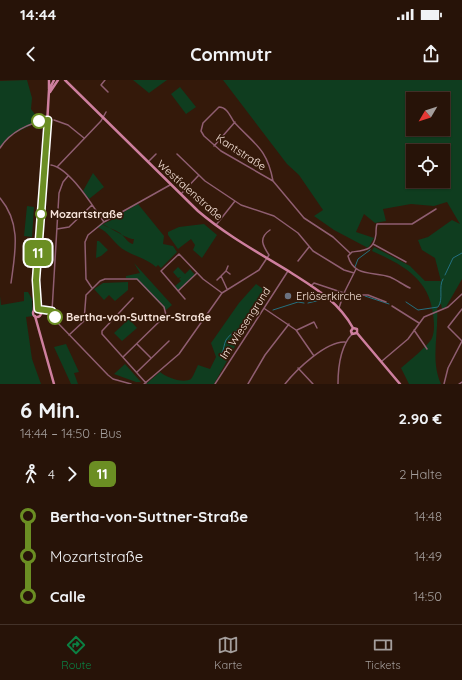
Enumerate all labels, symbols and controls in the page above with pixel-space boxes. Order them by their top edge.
text: 14:44 [20,5,56,24]
icon: back [20,43,42,65]
text: Commutr [190,43,272,66]
icon: share [420,43,442,65]
north arrow [406,92,450,136]
map controls [406,92,450,188]
unlabelled marker [31,113,47,129]
street label: Kantstraße [213,131,269,173]
button: locate [406,144,450,188]
street label: Westfalenstraße [154,157,226,223]
place label: Mozartstraße [50,207,123,221]
marker: Mozartstraße [35,208,47,220]
line badge: 11 [20,240,56,266]
text: 11 [33,244,43,262]
street label: Im Wiesengrund [217,284,273,362]
place label: Erlöserkirche [296,289,362,303]
marker: Erlöserkirche [283,291,293,301]
marker: Bertha-von-Suttner-Straße [47,309,63,325]
place label: Bertha-von-Suttner-Straße [66,310,212,324]
text: 6 Min. [20,396,80,424]
text: 2.90 € [398,409,442,428]
text: 14:44 – 14:50 · Bus [20,425,122,441]
icon: walk [20,463,42,485]
icon: forward [61,463,83,485]
text: 11 [97,465,108,483]
text: 4 [48,466,55,482]
text: 2 Halte [399,466,442,482]
text: Bertha-von-Suttner-Straße [50,507,248,526]
text: 14:48 [414,508,442,524]
text: Mozartstraße [50,547,143,566]
text: 14:49 [414,548,442,564]
text: Calle [50,587,86,606]
text: 14:50 [413,588,442,604]
tab: Route [61,634,91,672]
tab: Karte [214,634,242,672]
tab: Tickets [365,634,401,672]

